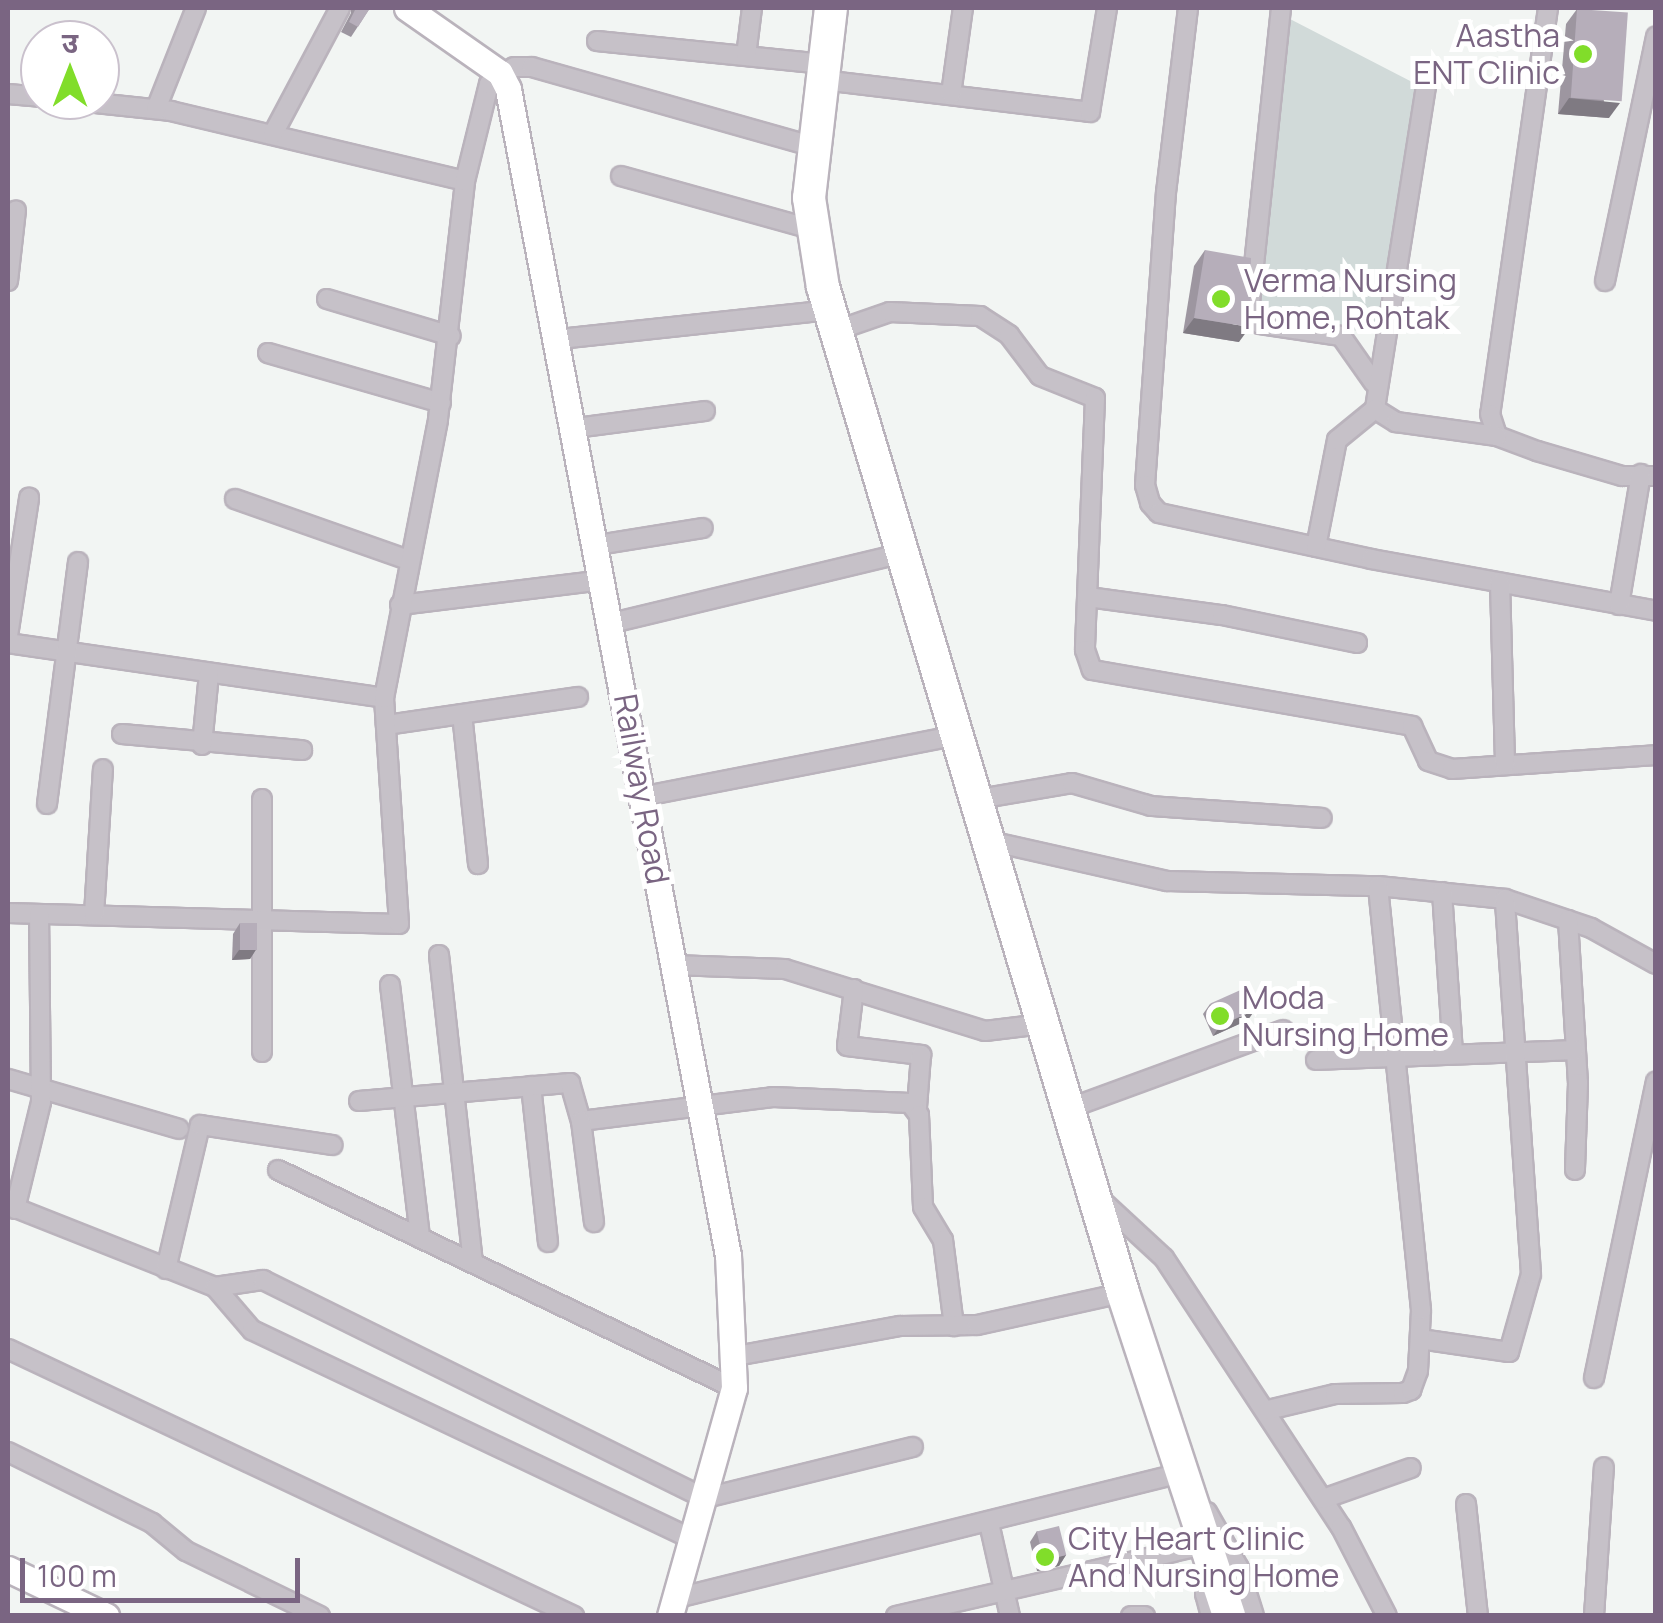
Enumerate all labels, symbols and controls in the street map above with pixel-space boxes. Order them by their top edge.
place label: Aastha ENT Clinic [1412,17,1560,92]
north arrow [20,20,120,120]
text: उ [62,23,78,61]
marker: Aastha ENT Clinic [1570,41,1596,67]
place label: Verma Nursing Home, Rohtak [1244,262,1457,337]
marker: Verma Nursing Home, Rohtak [1208,286,1234,312]
street label: Railway Road [606,691,678,887]
place label: Moda Nursing Home [1242,979,1449,1054]
marker: Moda Nursing Home [1207,1003,1233,1029]
place label: City Heart Clinic And Nursing Home [1068,1520,1340,1595]
scale bar [25,1538,305,1600]
marker: City Heart Clinic And Nursing Home [1032,1544,1058,1570]
text: 100 m [37,1555,117,1596]

